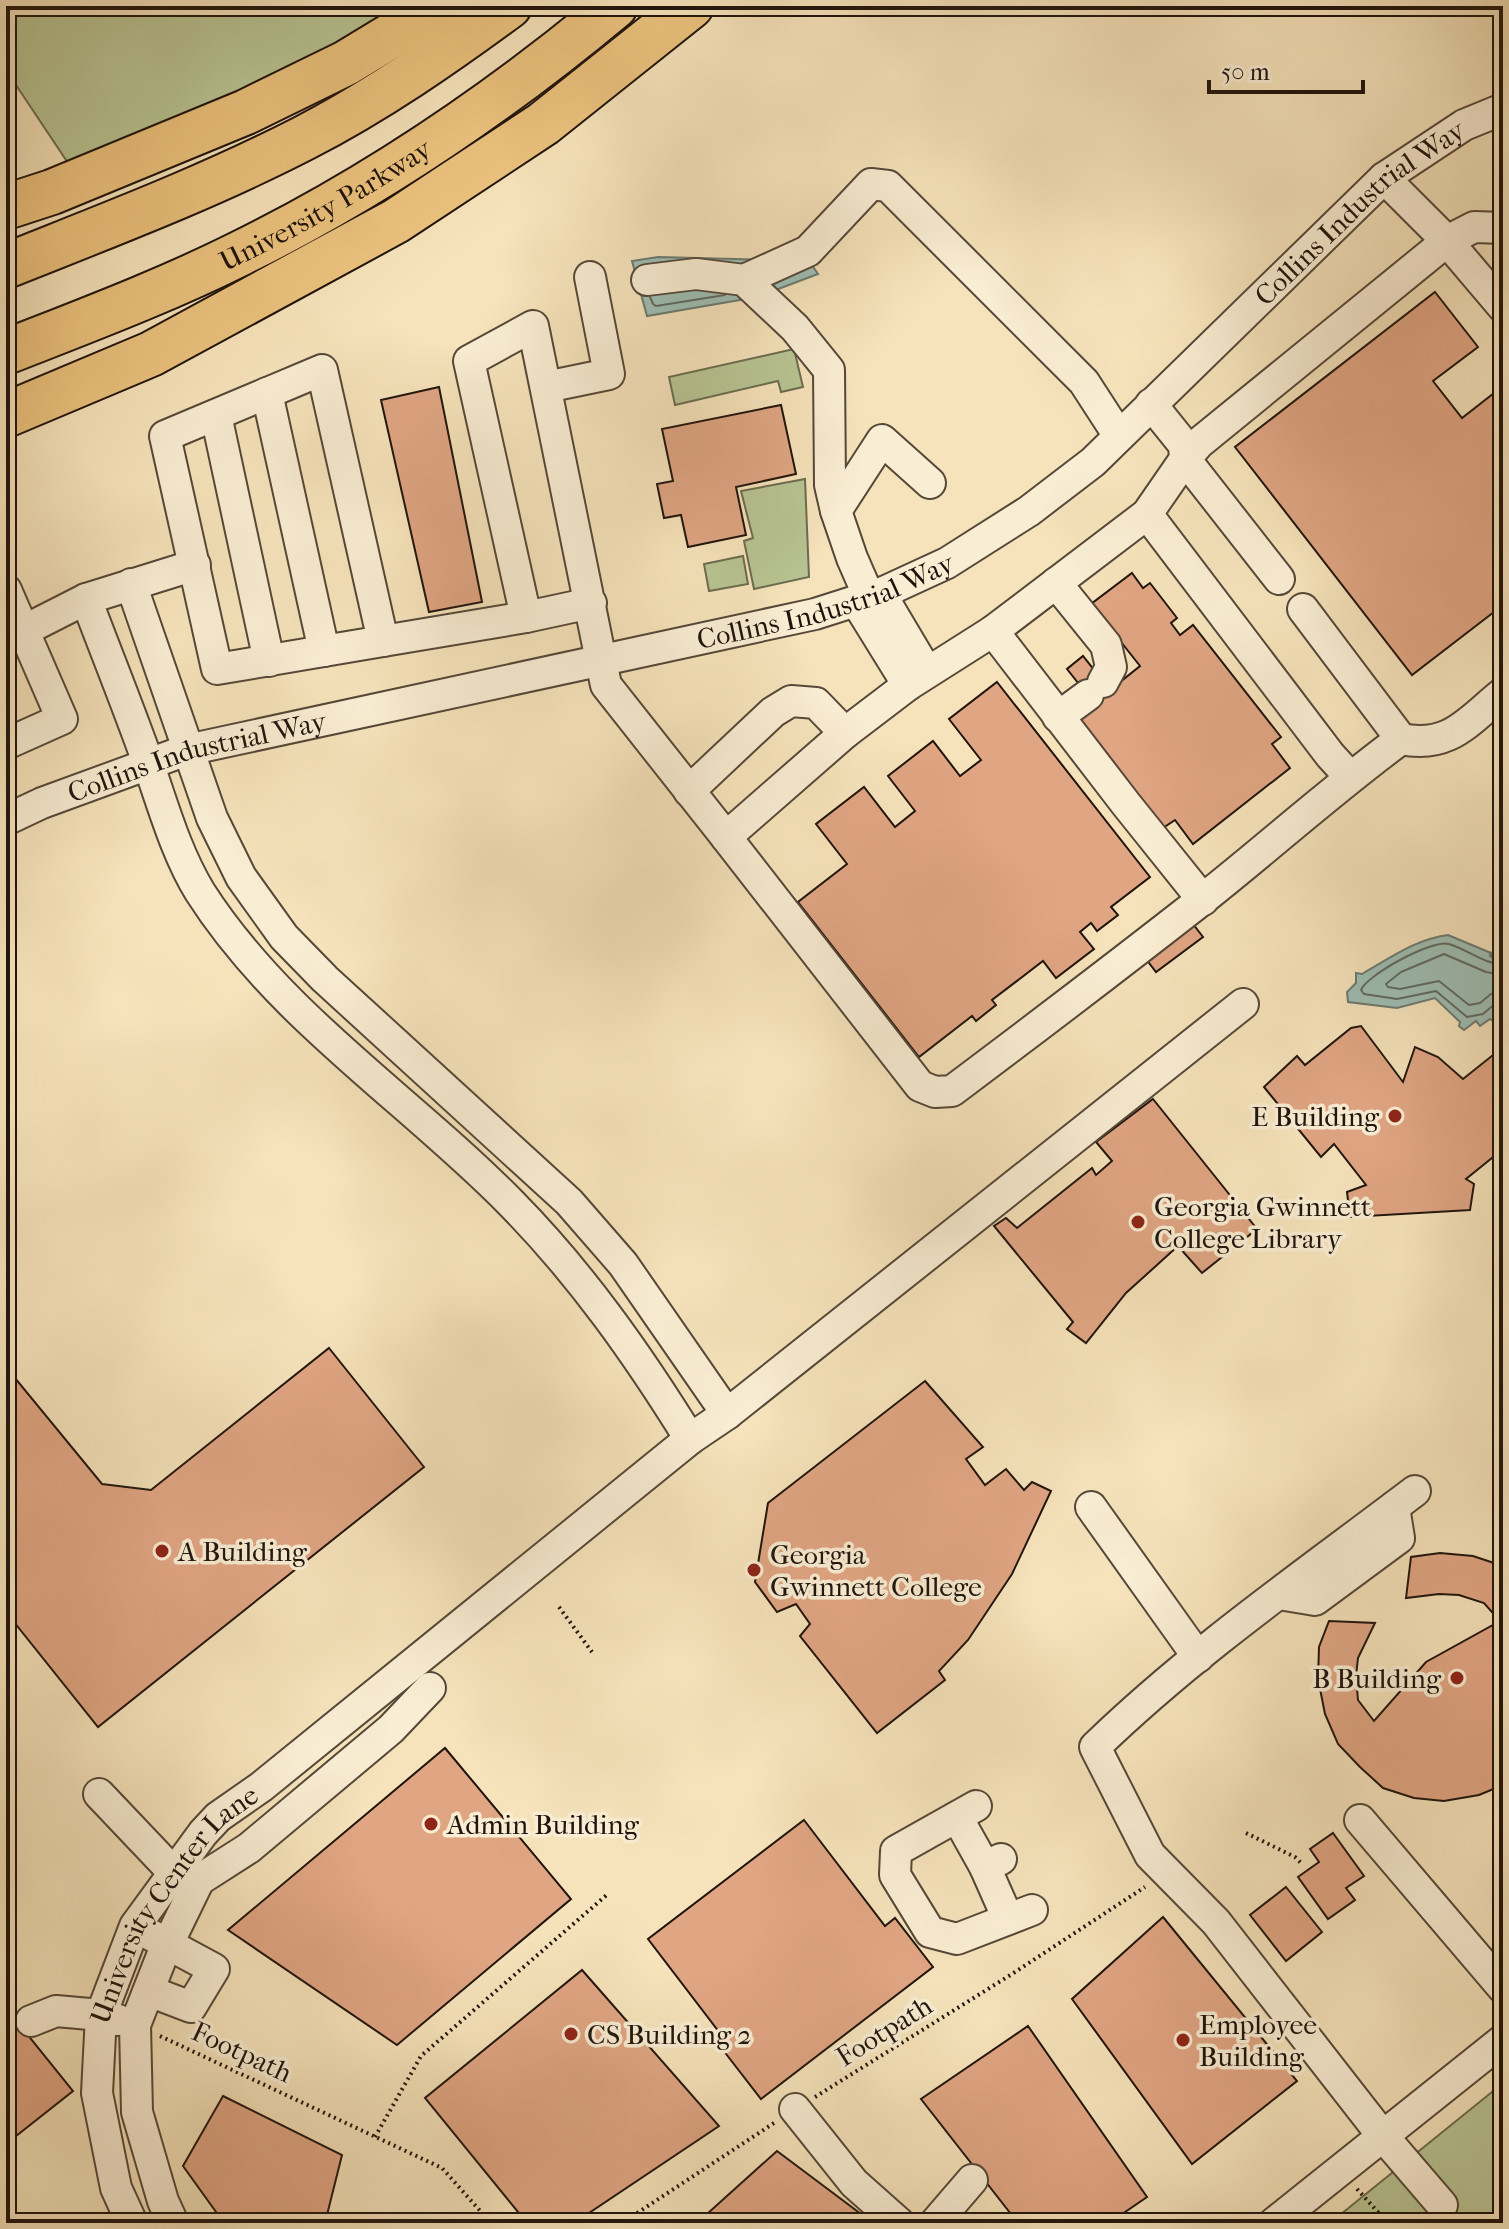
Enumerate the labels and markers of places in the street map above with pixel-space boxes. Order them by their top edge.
place label: E Building [1251,1100,1380,1133]
marker: E Building [1386,1107,1404,1125]
place label: Georgia Gwinnett College Library [1154,1190,1371,1255]
marker: Georgia Gwinnett College Library [1129,1213,1147,1231]
place label: A Building [177,1535,308,1568]
place label: Georgia Gwinnett College [770,1538,982,1603]
marker: A Building [153,1542,171,1560]
marker: Georgia Gwinnett College [745,1561,763,1579]
place label: B Building [1312,1662,1442,1695]
marker: B Building [1448,1669,1466,1687]
place label: Admin Building [446,1808,640,1841]
marker: Admin Building [422,1815,440,1833]
place label: Employee Building [1199,2008,1317,2073]
place label: CS Building 2 [587,2018,751,2051]
marker: CS Building 2 [562,2025,580,2043]
marker: Employee Building [1174,2031,1192,2049]

